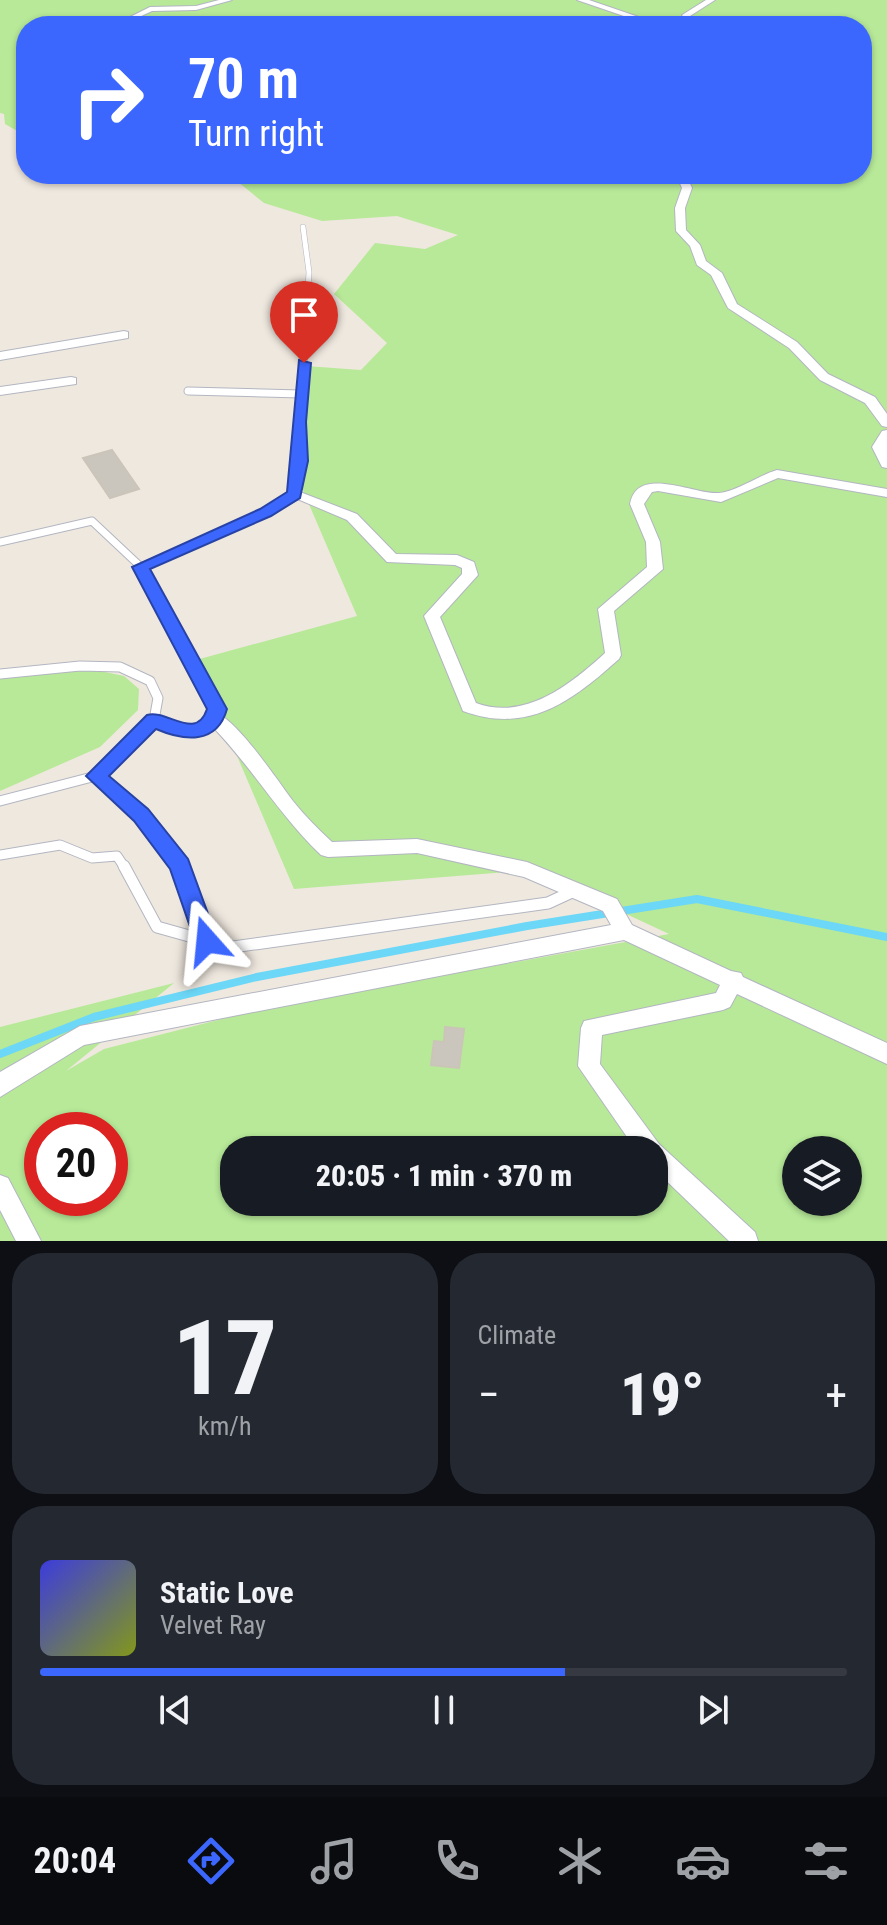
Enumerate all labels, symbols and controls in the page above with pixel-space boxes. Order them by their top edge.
text: 70 m [188,46,299,112]
icon: right [56,48,160,152]
text: Turn right [188,113,324,155]
pin [270,281,338,363]
icon: arrive [282,293,326,337]
position arrow [165,899,249,983]
speed limit sign: 20 [24,1112,128,1216]
map controls [782,1136,862,1216]
button: layers [782,1136,862,1216]
text: 20:05 · 1 min · 370 m [316,1158,572,1193]
text: 17 [172,1298,277,1419]
text: Climate [478,1320,556,1350]
text: 19° [620,1359,705,1430]
text: − [478,1369,500,1421]
text: + [825,1369,847,1421]
text: km/h [198,1411,252,1441]
text: Static Love [160,1575,294,1610]
text: Velvet Ray [160,1610,266,1640]
icon: previous [153,1688,197,1732]
icon: pause [422,1688,466,1732]
icon: next [691,1688,735,1732]
icon: directions [183,1833,239,1889]
icon: music [306,1833,362,1889]
icon: phone [429,1833,485,1889]
icon: climate [552,1833,608,1889]
icon: car [675,1833,731,1889]
icon: filters [798,1833,854,1889]
text: 20:04 [33,1840,116,1882]

